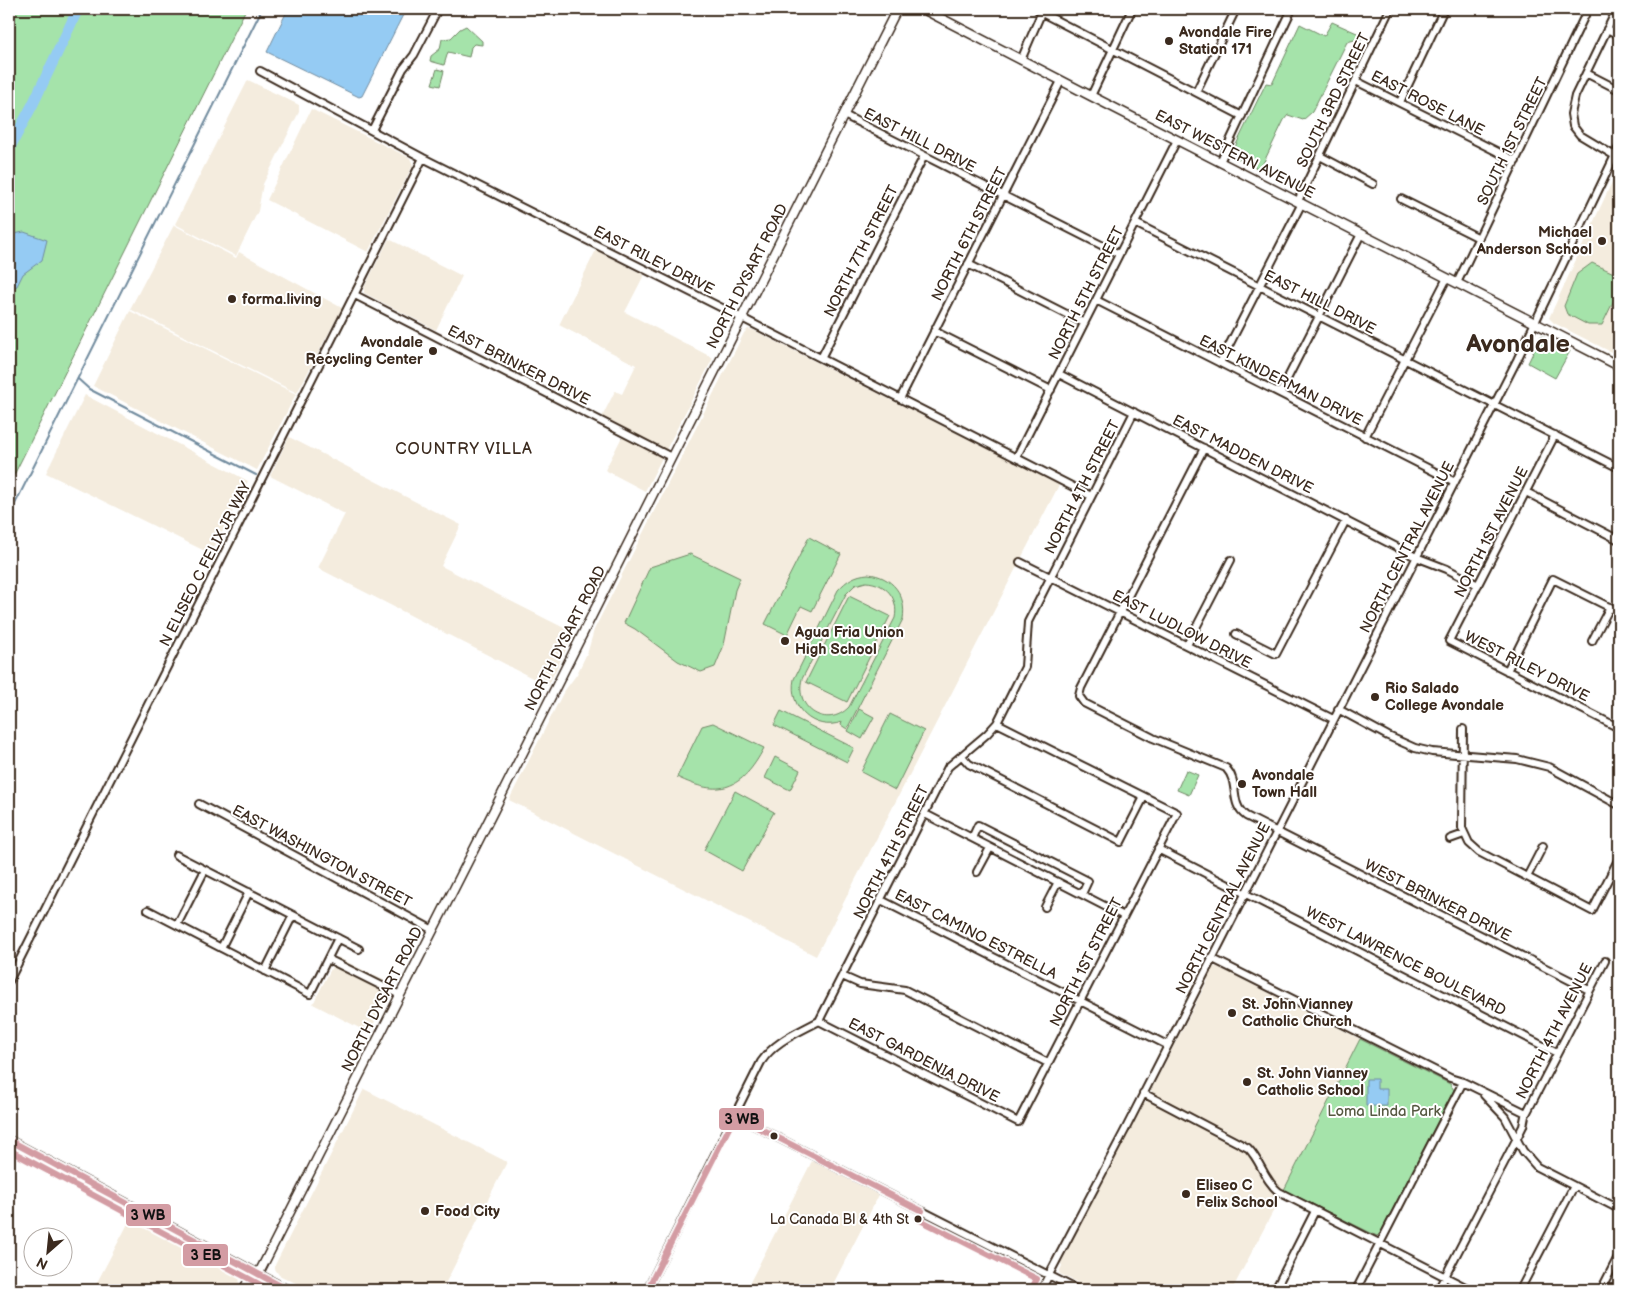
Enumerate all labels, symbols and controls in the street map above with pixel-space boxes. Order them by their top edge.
place label: Avondale Fire Station 171 [1178,23,1272,59]
street label: SOUTH 3RD STREET [1293,30,1374,171]
marker: Avondale Fire Station 171 [1163,35,1175,47]
street label: EAST ROSE LANE [1368,67,1488,140]
street label: SOUTH 1ST STREET [1473,74,1552,208]
street label: EAST HILL DRIVE [861,104,979,177]
street label: EAST WESTERN AVENUE [1152,106,1318,203]
street label: NORTH 6TH STREET [927,164,1011,304]
street label: NORTH 7TH STREET [820,182,903,320]
street label: NORTH DYSART ROAD [703,200,792,352]
street label: EAST RILEY DRIVE [590,222,717,299]
street label: NORTH 5TH STREET [1045,223,1128,363]
place label: Michael Anderson School [1476,223,1592,259]
marker: Michael Anderson School [1596,235,1608,247]
street label: EAST HILL DRIVE [1261,266,1379,339]
place label: forma.living [242,290,322,309]
marker: forma.living [226,293,238,305]
street label: EAST BRINKER DRIVE [444,321,593,410]
district label: Avondale [1465,329,1570,360]
street label: EAST KINDERMAN DRIVE [1196,331,1366,430]
place label: Avondale Recycling Center [306,333,424,369]
marker: Avondale Recycling Center [427,345,439,357]
street label: EAST MADDEN DRIVE [1169,411,1316,498]
street label: NORTH 4TH STREET [1040,417,1124,557]
district label: COUNTRY VILLA [395,440,533,459]
street label: NORTH CENTRAL AVENUE [1356,458,1459,636]
street label: NORTH 1ST AVENUE [1450,464,1533,601]
street label: N ELISEO C FELIX JR WAY [156,478,255,650]
street label: NORTH DYSART ROAD [521,562,610,714]
street label: EAST LUDLOW DRIVE [1109,586,1255,673]
place label: Agua Fria Union High School [794,623,904,659]
street label: WEST RILEY DRIVE [1461,627,1592,706]
marker: Agua Fria Union High School [779,635,791,647]
place label: Rio Salado College Avondale [1385,679,1504,715]
marker: Rio Salado College Avondale [1369,691,1381,703]
place label: Avondale Town Hall [1251,766,1317,802]
marker: Avondale Town Hall [1236,778,1248,790]
street label: NORTH 4TH STREET [849,782,933,922]
street label: EAST WASHINGTON STREET [229,801,415,912]
street label: NORTH CENTRAL AVENUE [1172,819,1275,997]
street label: WEST BRINKER DRIVE [1361,855,1514,946]
street label: EAST CAMINO ESTRELLA [891,885,1061,984]
street label: NORTH 1ST STREET [1046,895,1127,1030]
street label: WEST LAWRENCE BOULEVARD [1302,902,1509,1020]
street label: NORTH DYSART ROAD [338,923,427,1075]
street label: NORTH 4TH AVENUE [1512,960,1597,1102]
place label: St. John Vianney Catholic Church [1242,995,1353,1031]
marker: St. John Vianney Catholic Church [1226,1007,1238,1019]
street label: EAST GARDENIA DRIVE [845,1014,1003,1107]
place label: St. John Vianney Catholic School [1257,1064,1368,1100]
marker: St. John Vianney Catholic School [1241,1076,1253,1088]
park label: Loma Linda Park [1327,1102,1441,1121]
line badge: 3 WB [718,1107,765,1131]
text: 3 WB [725,1111,760,1128]
unlabelled marker [769,1131,779,1141]
place label: Eliseo C Felix School [1196,1176,1278,1212]
marker: Eliseo C Felix School [1180,1188,1192,1200]
place label: Food City [435,1202,500,1221]
line badge: 3 WB [125,1203,172,1227]
marker: Food City [419,1205,431,1217]
text: 3 WB [131,1207,166,1224]
place label: La Canada Bl & 4th St [770,1211,910,1228]
marker: La Canada Bl & 4th St [913,1214,923,1224]
north arrow [22,1226,72,1276]
line badge: 3 EB [182,1243,229,1267]
text: 3 EB [191,1247,222,1264]
text: N [34,1253,51,1273]

